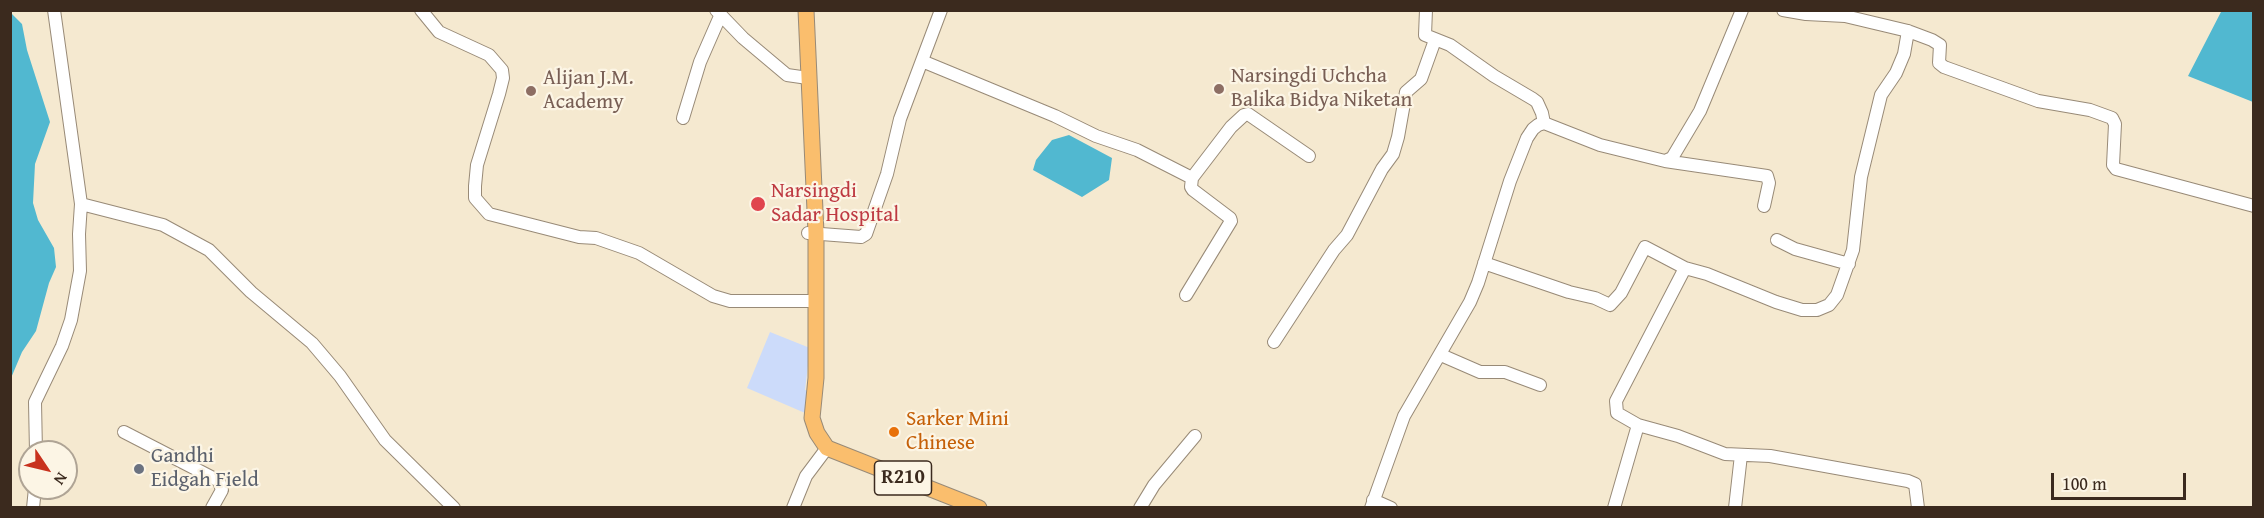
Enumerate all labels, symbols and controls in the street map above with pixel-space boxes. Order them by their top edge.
place label: Narsingdi Uchcha Balika Bidya Niketan [1231,64,1412,114]
place label: Alijan J.M. Academy [543,66,634,116]
marker: Narsingdi Uchcha Balika Bidya Niketan [1212,82,1226,96]
marker: Alijan J.M. Academy [524,84,538,98]
place label: Narsingdi Sadar Hospital [771,179,899,229]
marker: Narsingdi Sadar Hospital [749,195,767,213]
place label: Sarker Mini Chinese [906,407,1009,457]
marker: Sarker Mini Chinese [887,425,901,439]
north arrow [18,440,78,500]
place label: Gandhi Eidgah Field [151,444,259,494]
road number: R210 [874,461,932,495]
scale bar [2054,461,2189,499]
marker: Gandhi Eidgah Field [132,462,146,476]
text: N [48,468,74,490]
text: 100 m [2062,470,2107,497]

